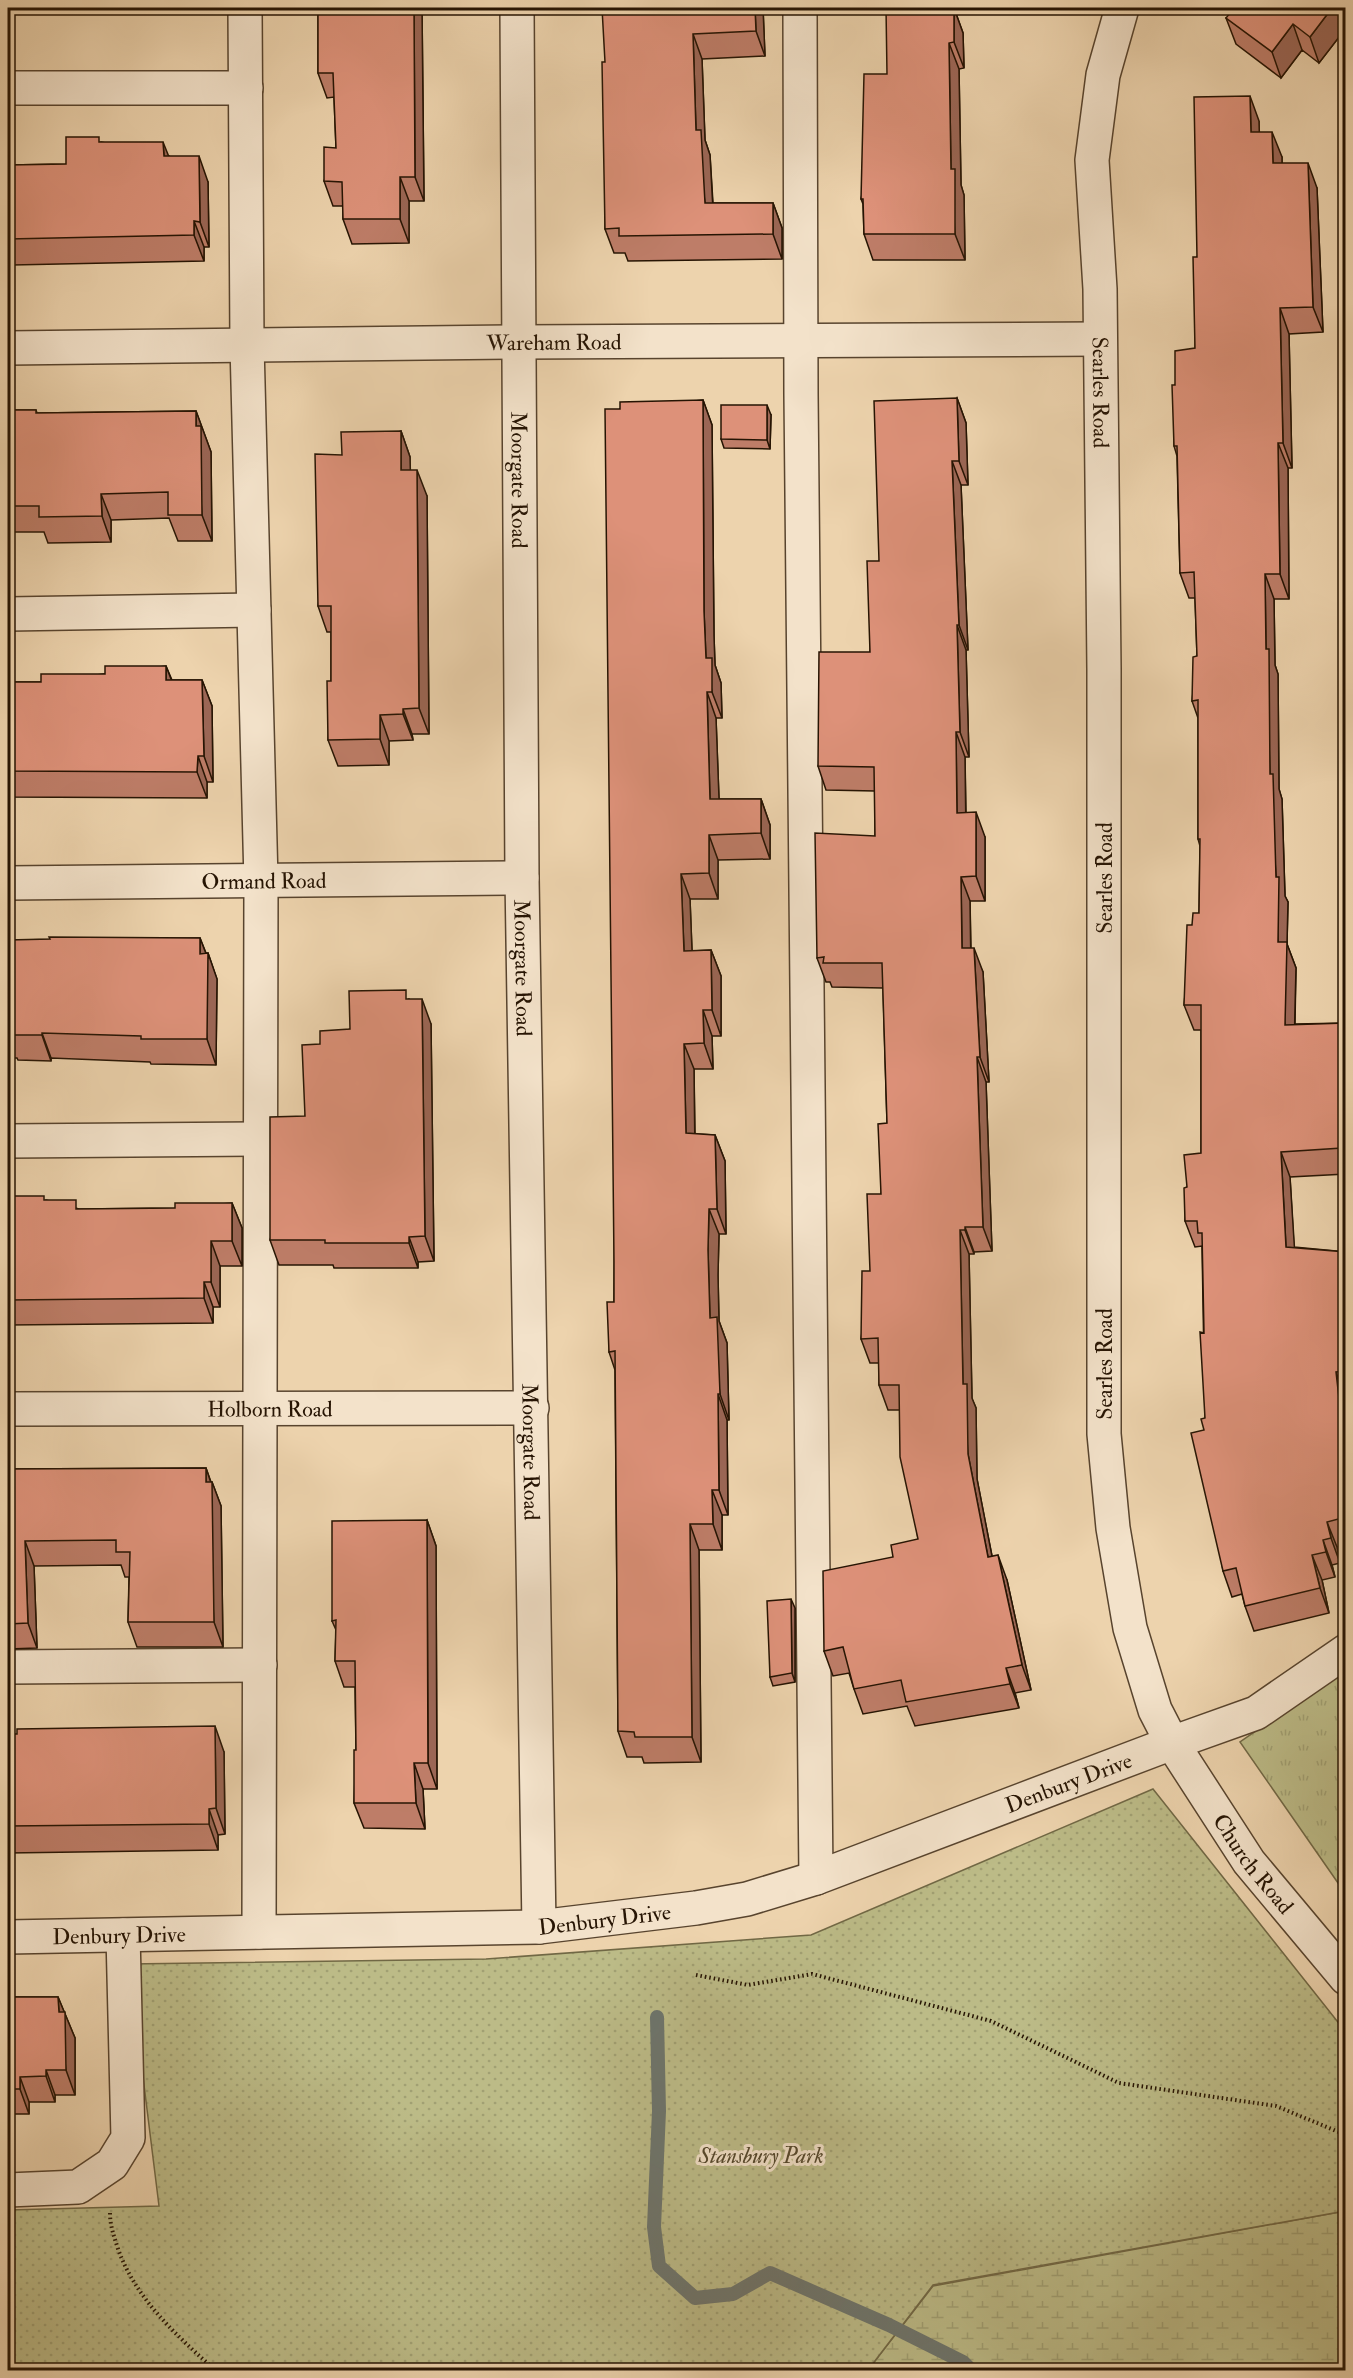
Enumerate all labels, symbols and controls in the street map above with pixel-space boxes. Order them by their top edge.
street label: Wareham Road [485,328,622,357]
street label: Searles Road [1086,336,1115,449]
street label: Moorgate Road [504,411,533,549]
street label: Searles Road [1091,822,1119,934]
street label: Ormand Road [201,867,327,896]
street label: Moorgate Road [507,899,538,1037]
street label: Searles Road [1091,1308,1119,1420]
street label: Moorgate Road [515,1383,545,1521]
street label: Holborn Road [207,1395,333,1424]
street label: Denbury Drive [1001,1747,1136,1820]
street label: Church Road [1206,1809,1299,1920]
street label: Denbury Drive [537,1898,672,1942]
street label: Denbury Drive [52,1921,186,1951]
park label: Stansbury Park [697,2142,824,2170]

